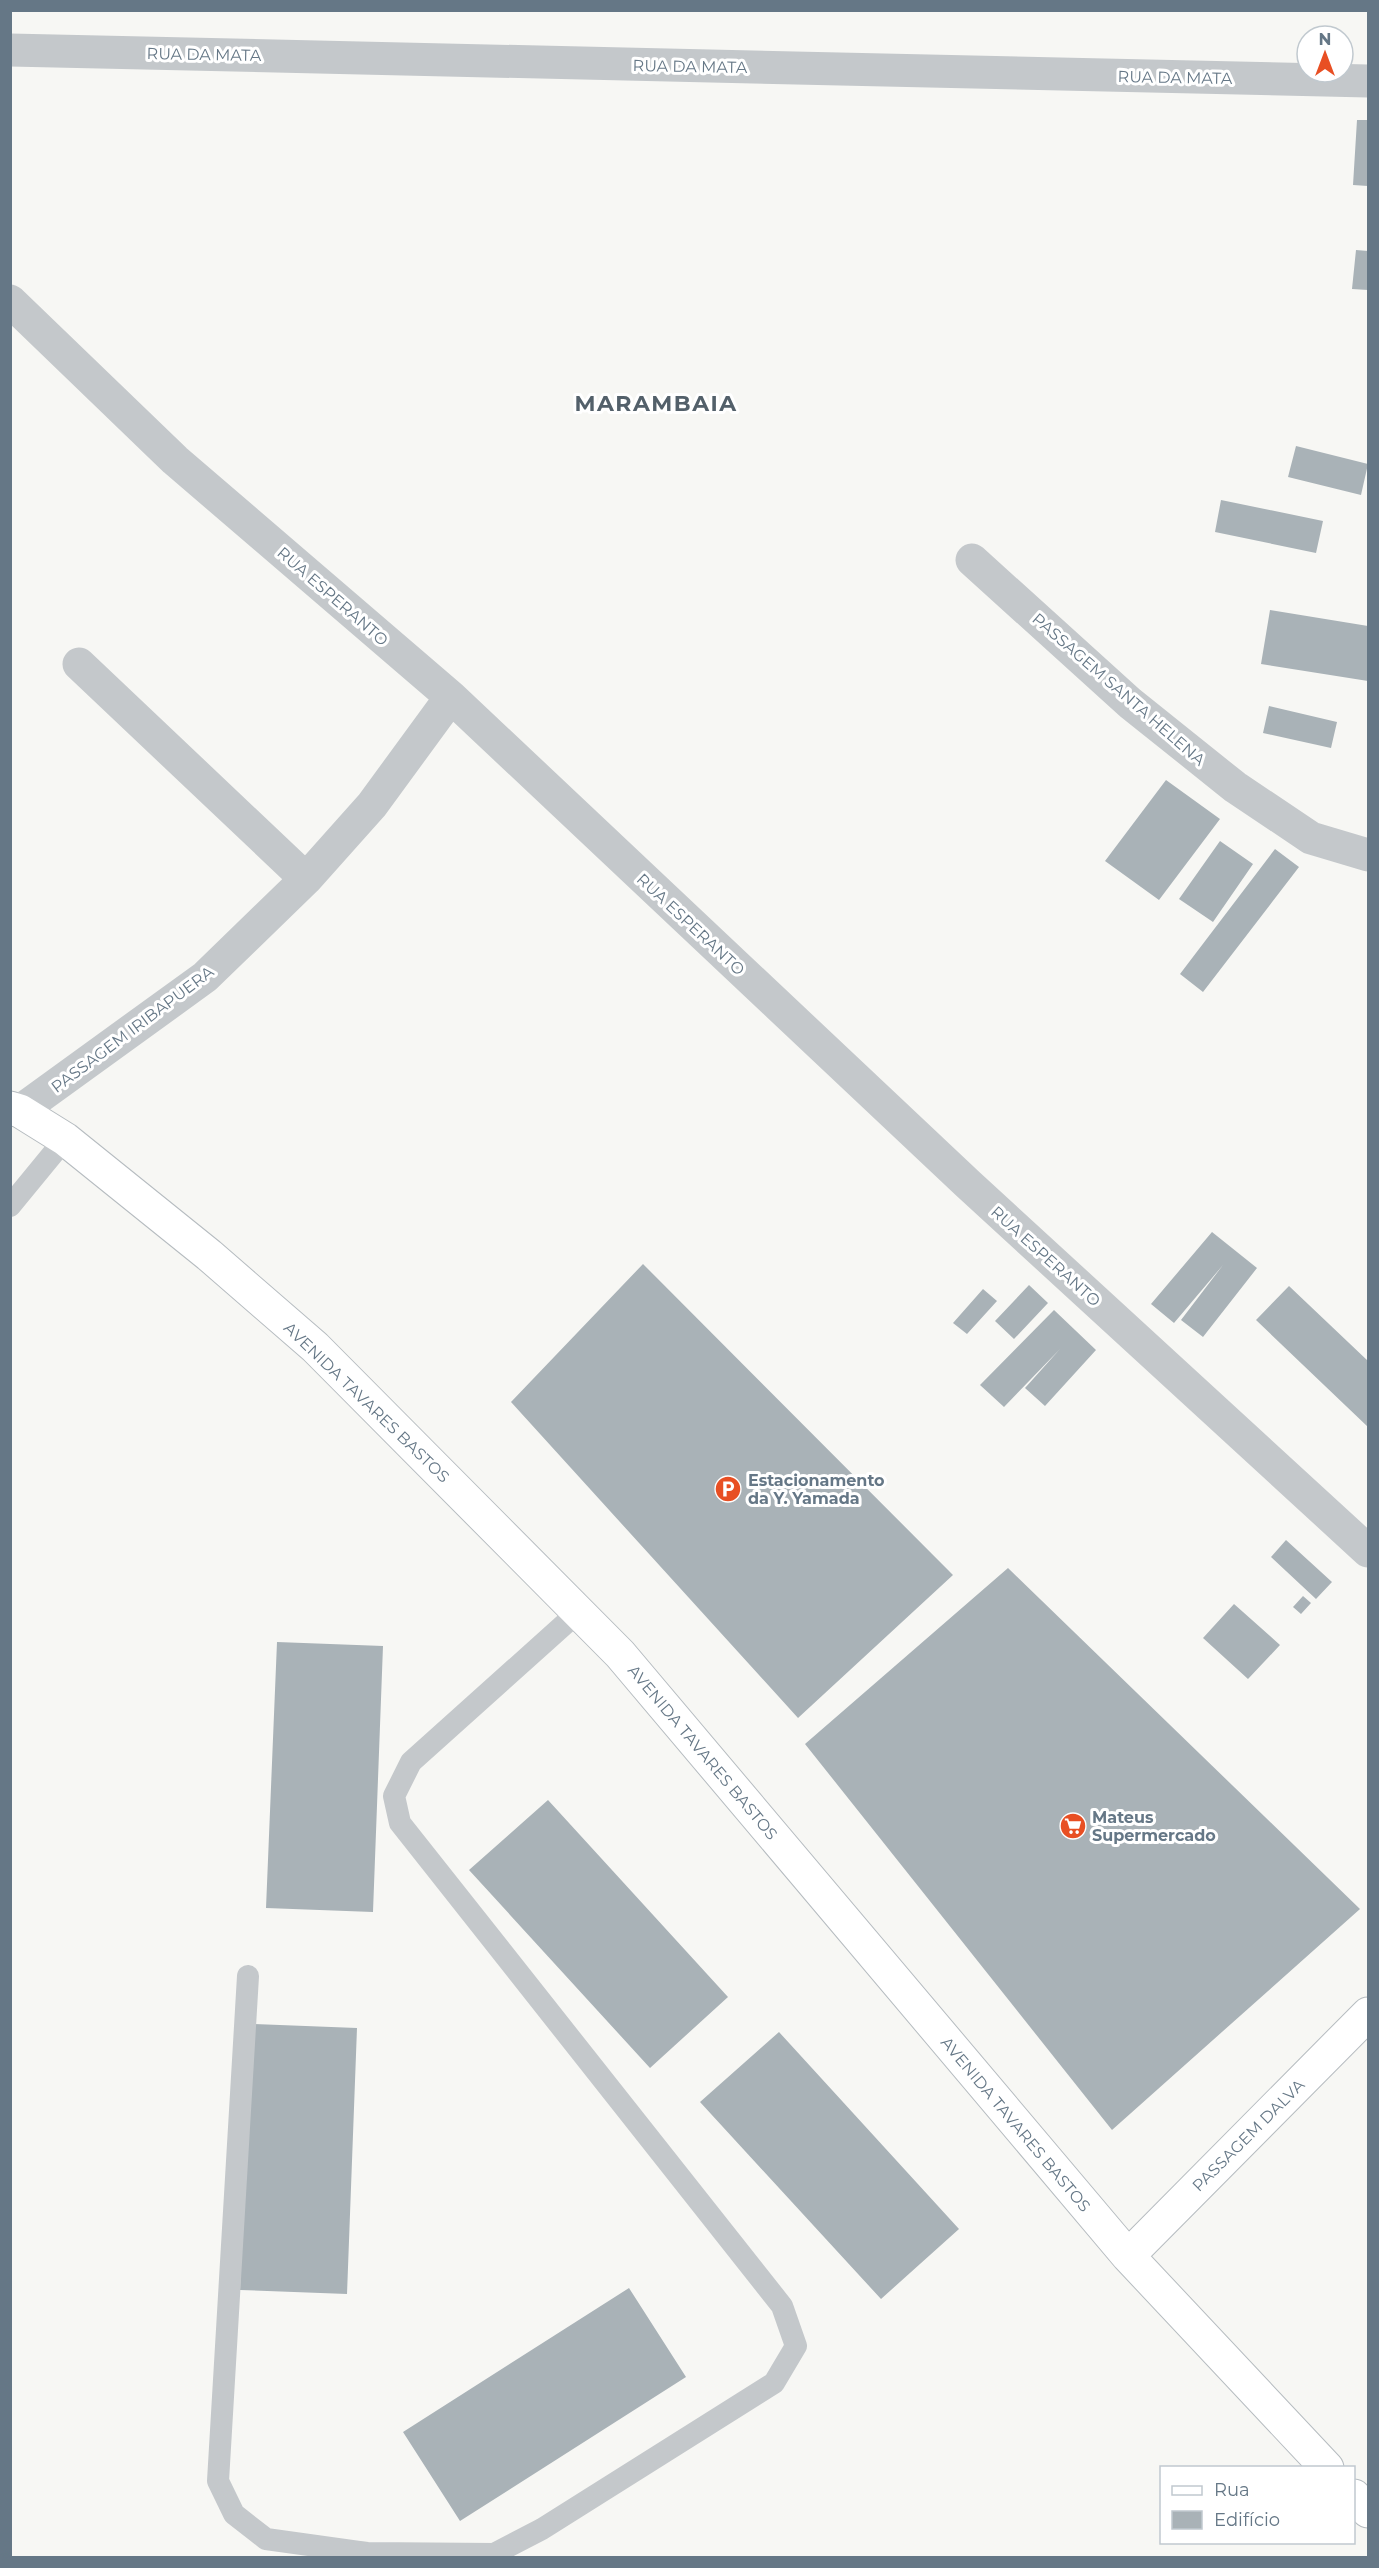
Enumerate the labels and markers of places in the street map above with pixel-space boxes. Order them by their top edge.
place label: Estacionamento da Y. Yamada [748,1471,885,1508]
parking icon: Estacionamento da Y. Yamada [713,1474,743,1504]
place label: Mateus Supermercado [1092,1808,1216,1845]
supermarket icon: Mateus Supermercado [1058,1811,1088,1841]

